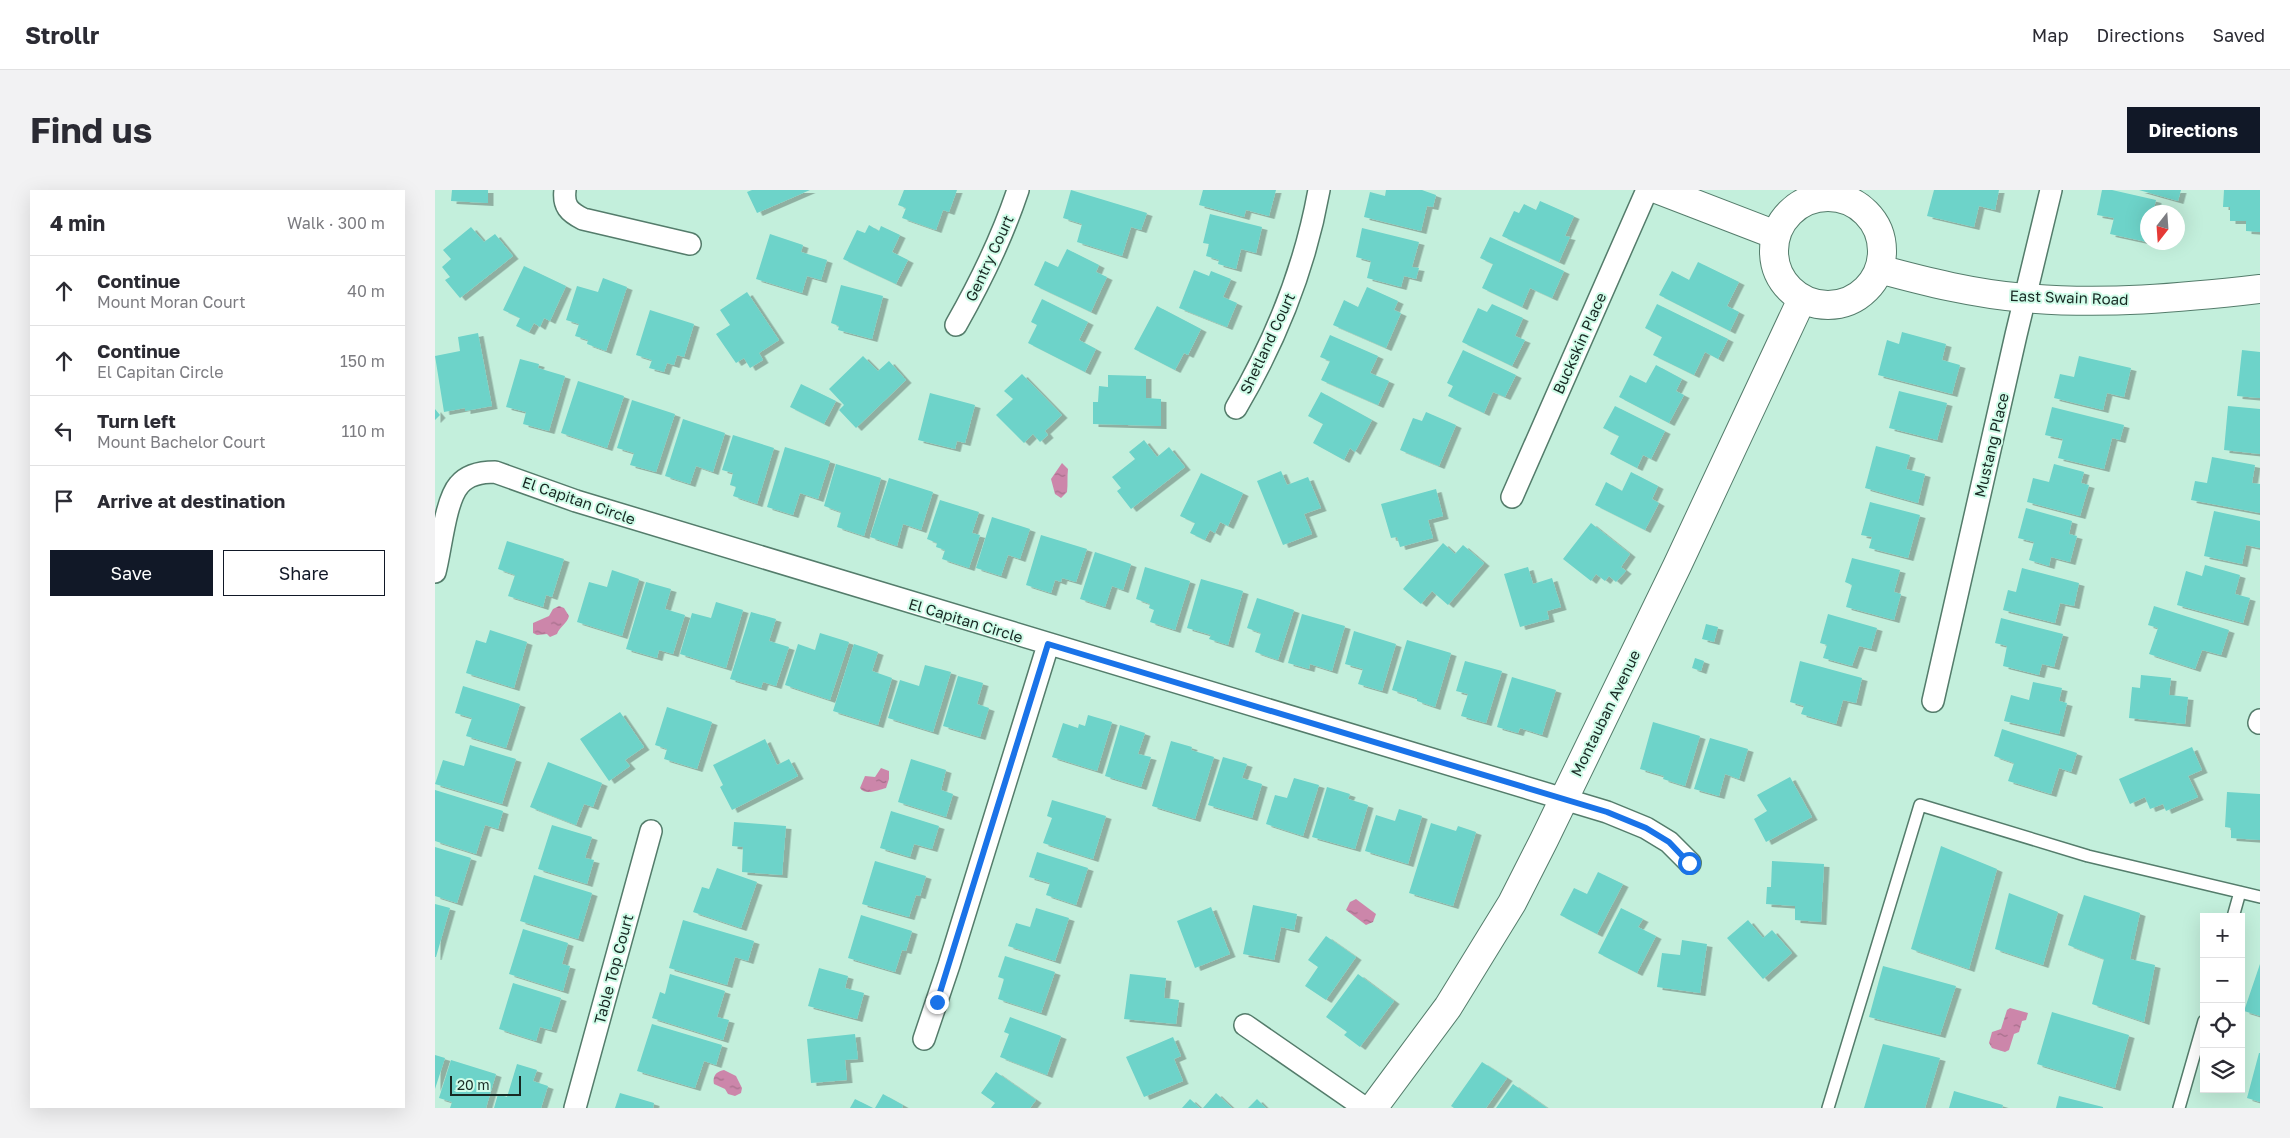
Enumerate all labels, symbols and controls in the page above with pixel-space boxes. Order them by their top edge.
text: Strollr [25,20,99,49]
text: Map [2032,24,2068,46]
text: Directions [2096,24,2184,46]
text: Saved [2212,24,2265,46]
button: Directions [2127,107,2260,153]
text: Find us [30,109,152,151]
north arrow [2140,205,2185,250]
text: 4 min [50,210,105,236]
street label: Gentry Court [961,212,1017,304]
text: Walk · 300 m [287,213,385,233]
text: Continue [97,269,180,292]
icon: ahead [50,277,78,305]
text: 40 m [347,281,385,301]
street label: East Swain Road [2009,286,2129,308]
street label: Buckskin Place [1549,289,1610,397]
street label: Shetland Court [1236,290,1298,396]
text: Mount Moran Court [97,292,246,312]
text: Continue [97,339,180,362]
icon: ahead [50,347,78,375]
text: 150 m [340,351,385,371]
text: El Capitan Circle [97,362,223,382]
street label: Mustang Place [1970,391,2012,499]
text: Turn left [97,409,176,432]
icon: left [50,417,78,445]
text: 110 m [341,421,385,441]
text: Mount Bachelor Court [97,432,266,452]
street label: El Capitan Circle [520,472,638,528]
icon: arrive [50,487,78,515]
text: Arrive at destination [97,489,285,512]
button: Save [50,550,213,596]
button: Share [223,550,385,596]
street label: El Capitan Circle [907,594,1026,646]
street label: Montauban Avenue [1567,647,1644,779]
route start [1678,852,1701,875]
street label: Table Top Court [590,912,636,1026]
map controls [2200,913,2245,1093]
button: + [2200,913,2245,958]
button: − [2200,958,2245,1003]
route end [926,991,949,1014]
button: locate [2200,1003,2245,1048]
button: layers [2200,1048,2245,1093]
scale bar [450,1073,521,1096]
text: 20 m [457,1076,490,1093]

